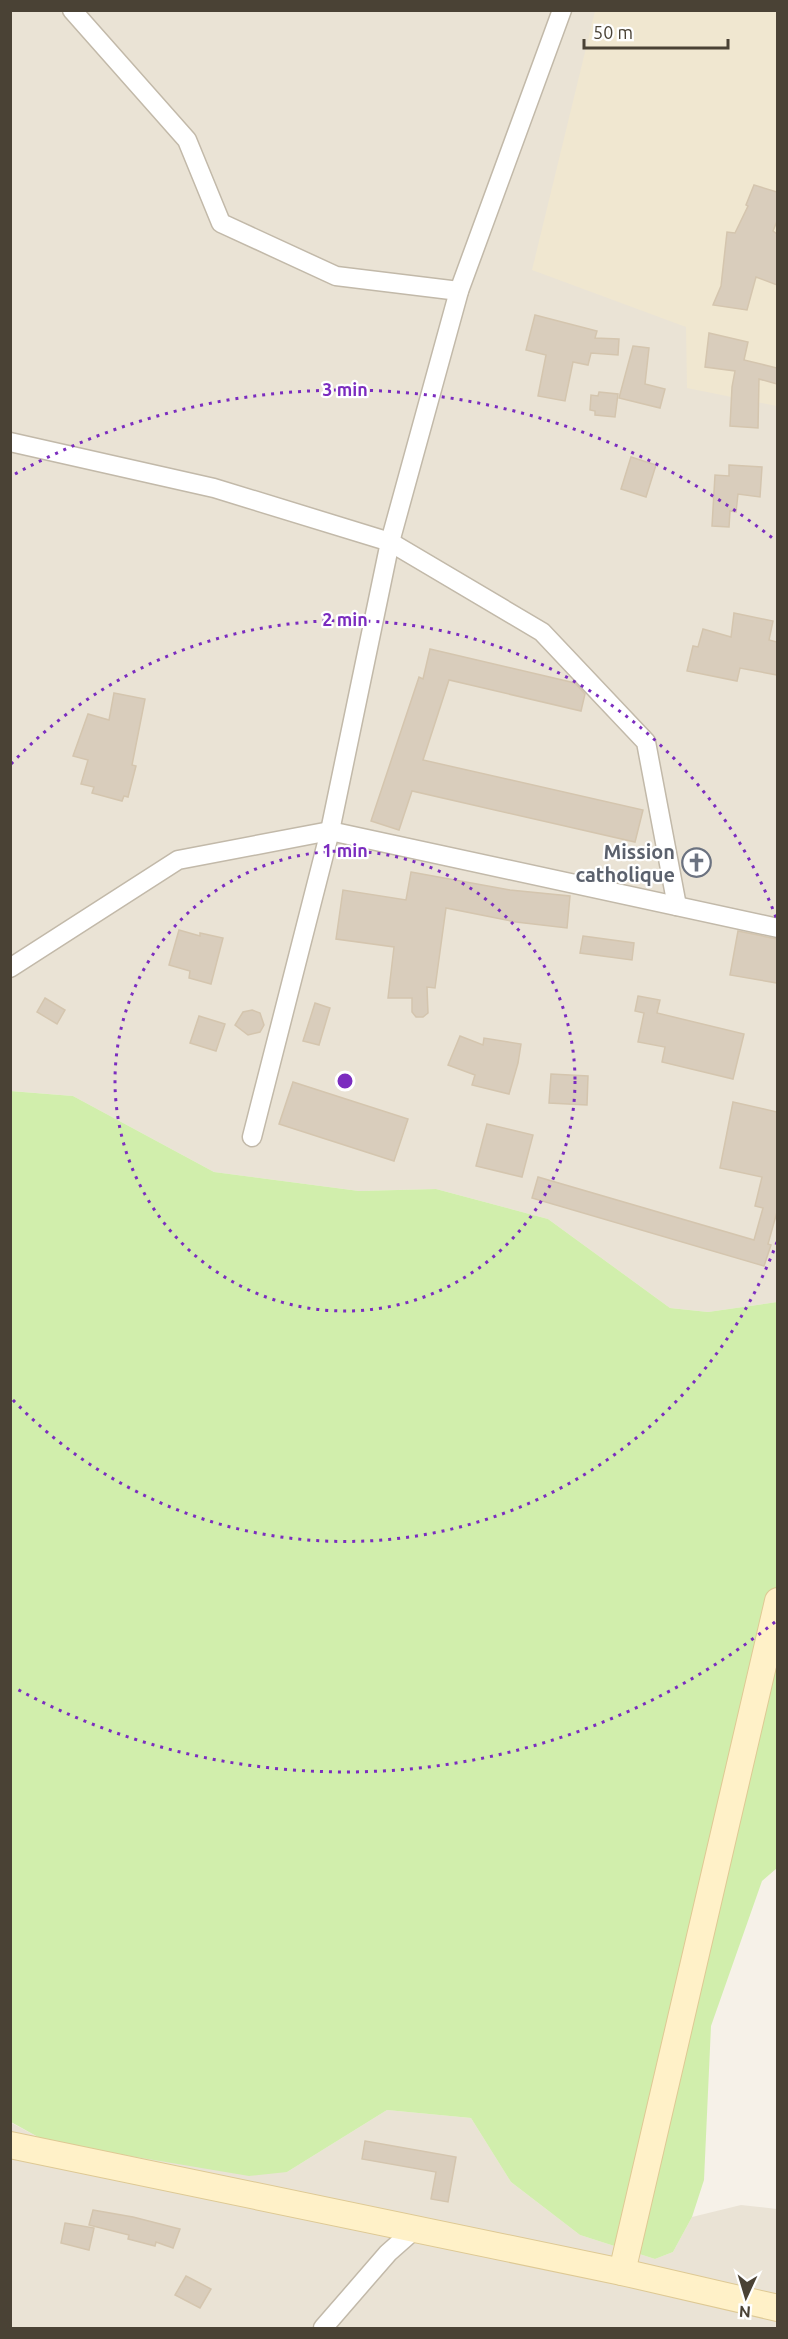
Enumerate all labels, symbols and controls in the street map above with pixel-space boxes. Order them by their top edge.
scale bar [584,12,728,50]
text: 50 m [593,22,633,42]
text: 3 min [322,379,368,399]
text: 2 min [322,609,368,629]
text: 1 min [322,840,368,860]
place label: Mission catholique [576,840,675,886]
church icon: Mission catholique [680,847,712,879]
centre of rings [335,1071,355,1091]
north arrow [716,2267,776,2327]
text: N [738,2303,752,2321]

